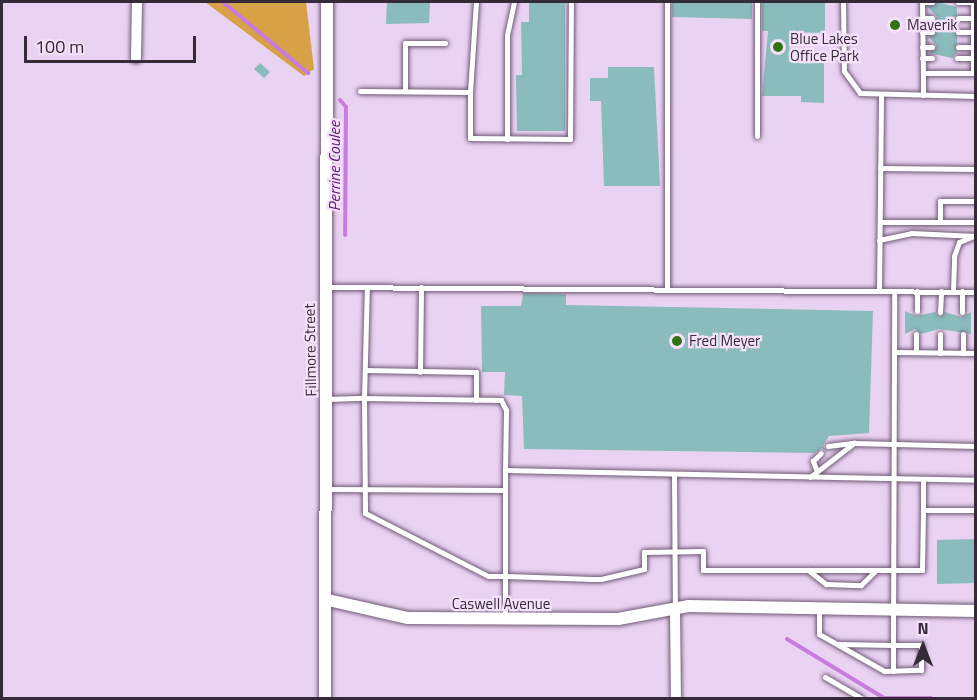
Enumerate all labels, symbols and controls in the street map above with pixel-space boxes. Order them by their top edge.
place label: Maverik [907,16,957,34]
marker: Maverik [888,18,902,32]
scale bar [27,24,200,62]
place label: Blue Lakes Office Park [790,29,859,64]
text: 100 m [35,33,84,60]
marker: Blue Lakes Office Park [771,40,785,54]
water label: Perrine Coulee [324,121,344,211]
street label: Fillmore Street [300,303,320,397]
place label: Fred Meyer [689,332,760,350]
marker: Fred Meyer [670,334,684,348]
street label: Caswell Avenue [452,595,550,613]
north arrow [893,616,953,676]
text: N [917,616,929,640]

